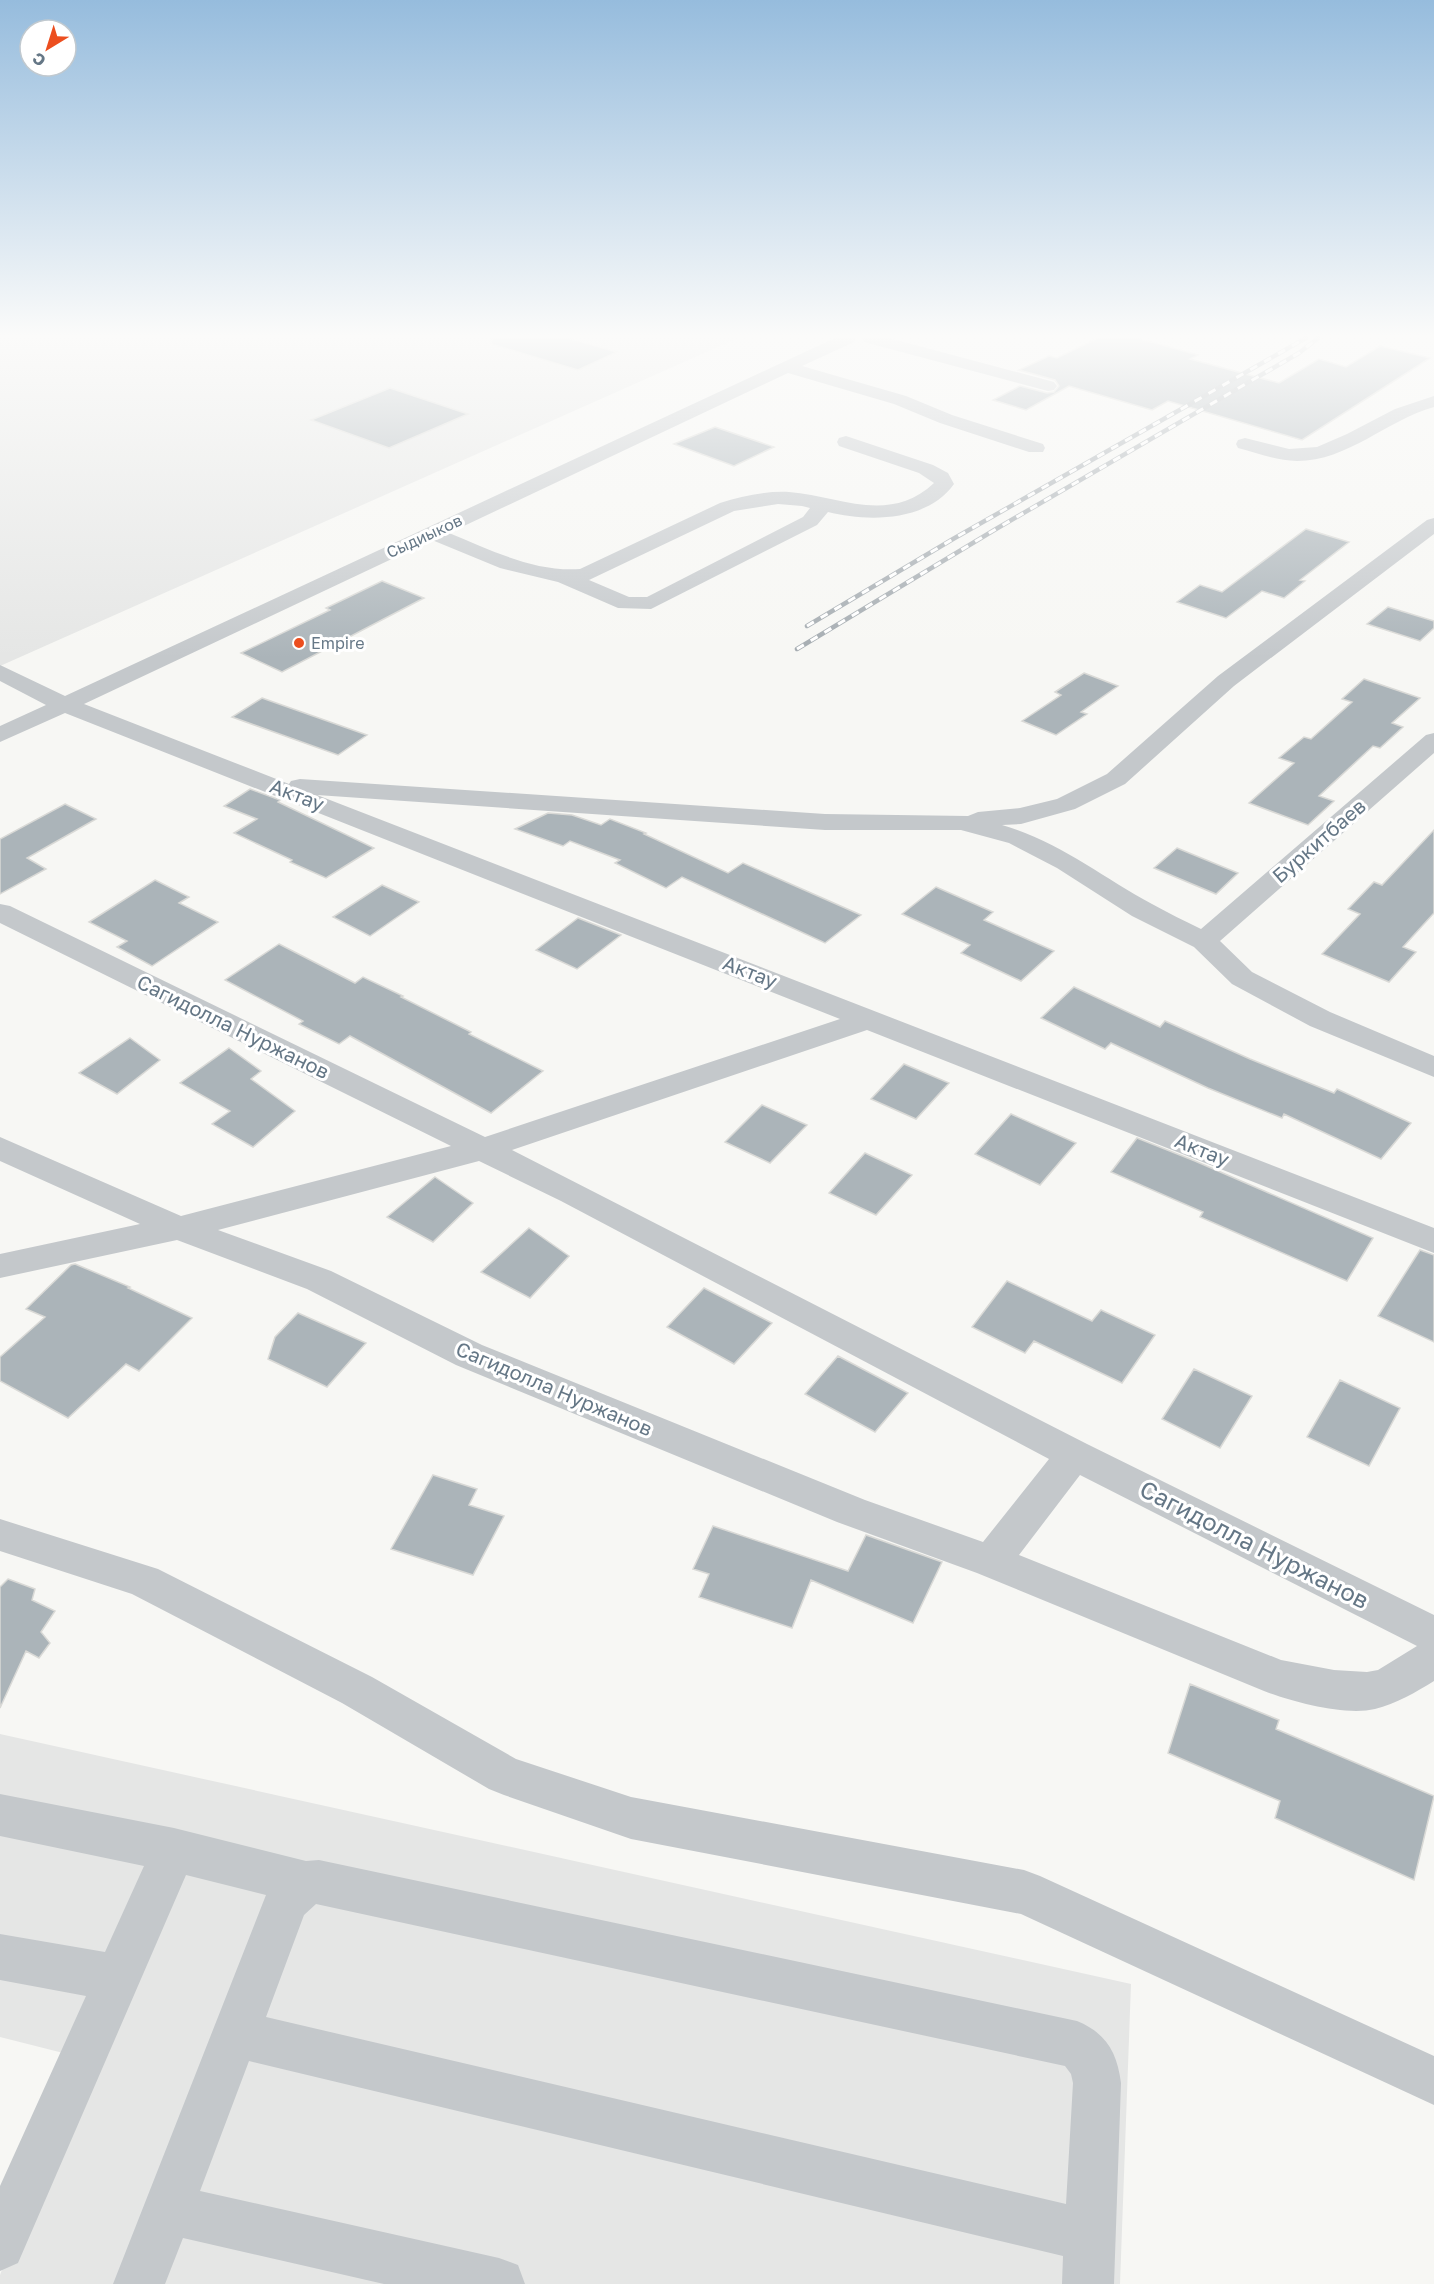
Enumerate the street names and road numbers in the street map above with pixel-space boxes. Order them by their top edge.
street label: Сыдиыков [383,510,465,562]
street label: Актау [267,773,328,815]
street label: Буркитбаев [1267,793,1370,887]
street label: Актау [720,950,781,992]
street label: Сагидолла Нуржанов [133,969,333,1083]
street label: Актау [1172,1127,1233,1171]
street label: Сагидолла Нуржанов [453,1336,656,1440]
street label: Сагидолла Нуржанов [1135,1473,1374,1614]

